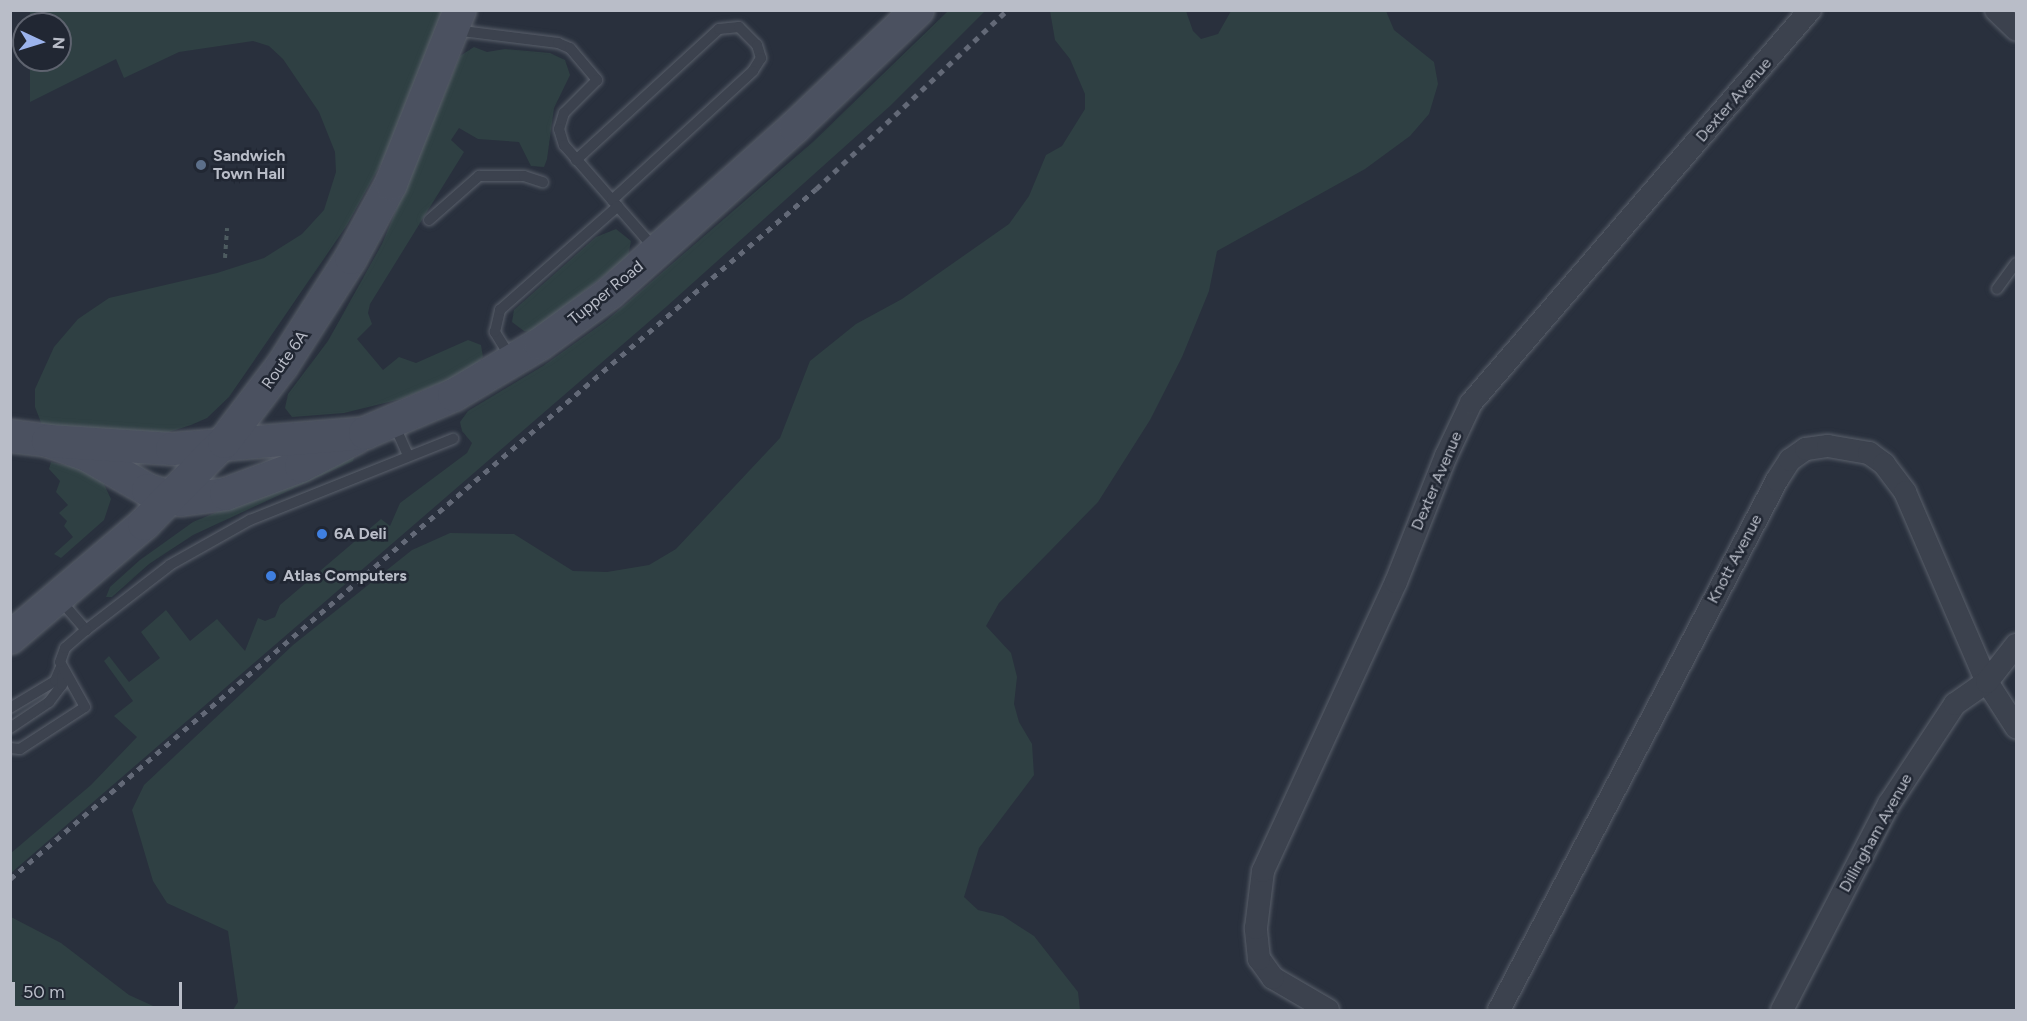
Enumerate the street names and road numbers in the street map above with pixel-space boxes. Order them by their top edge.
street label: Dexter Avenue [1692,54,1776,146]
street label: Tupper Road [565,257,647,329]
street label: Route 6A [258,327,312,393]
street label: Dexter Avenue [1408,429,1466,533]
street label: Knott Avenue [1703,511,1767,607]
street label: Dillingham Avenue [1835,770,1917,896]

